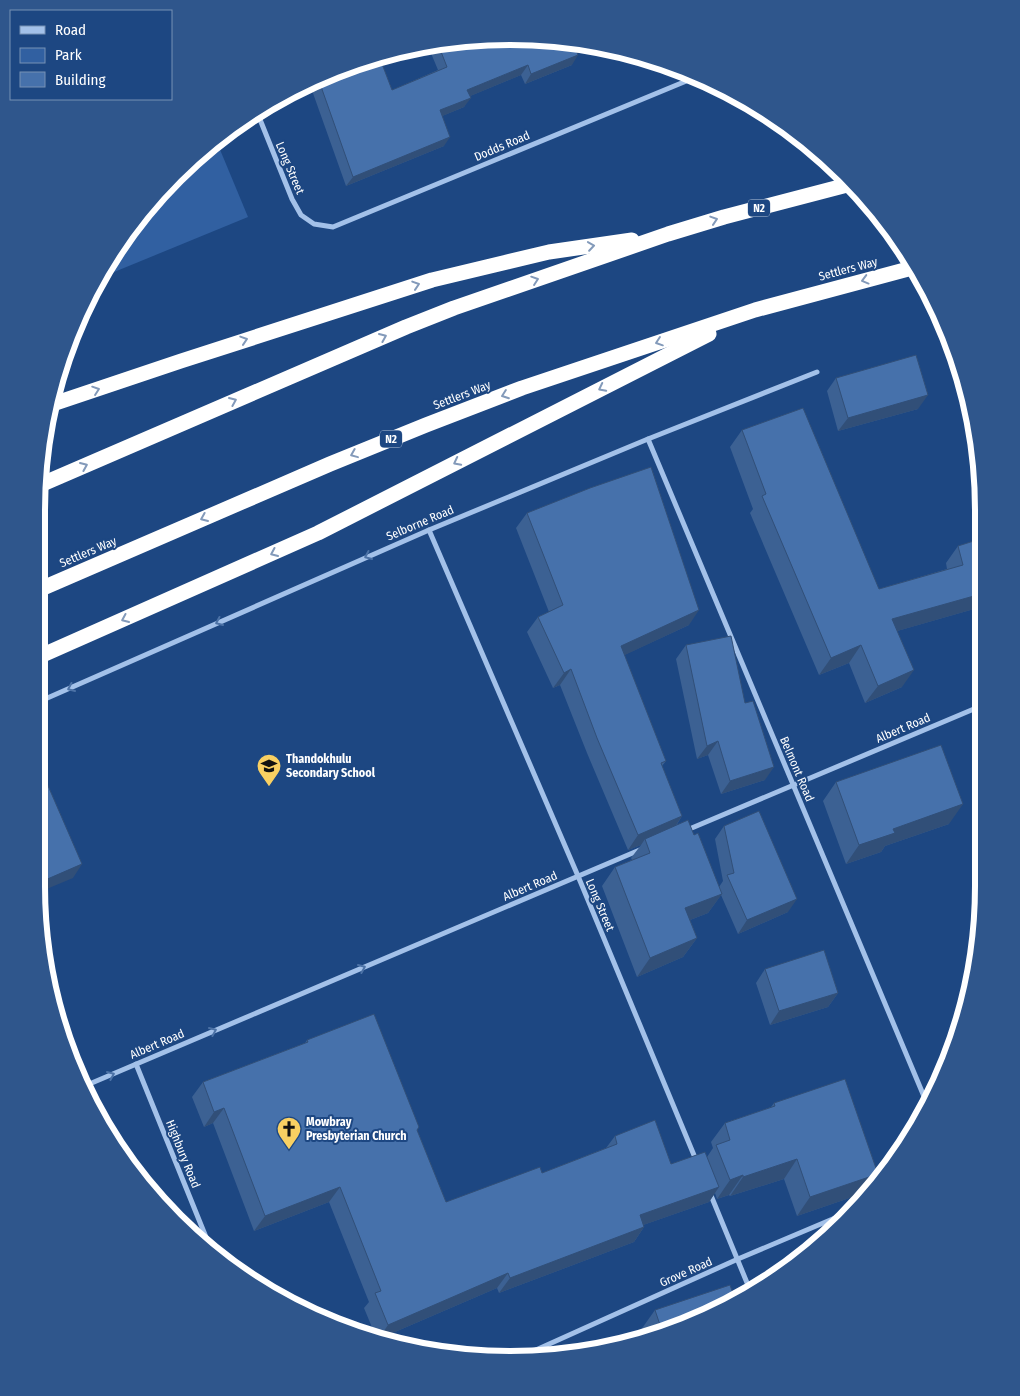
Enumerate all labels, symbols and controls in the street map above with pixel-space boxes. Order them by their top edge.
legend [10,10,172,100]
text: Road [55,21,86,39]
text: Park [55,46,82,64]
text: Building [55,71,106,89]
street label: Dodds Road [472,128,532,164]
street label: Long Street [273,140,307,196]
road number: N2 [748,200,770,217]
one-way arrow [709,215,718,225]
one-way arrow [587,241,595,251]
street label: Settlers Way [817,254,880,284]
one-way arrow [862,275,870,285]
one-way arrow [530,276,539,286]
one-way arrow [411,281,419,291]
one-way arrow [378,332,387,343]
one-way arrow [240,336,248,346]
one-way arrow [655,337,663,347]
street label: Settlers Way [431,377,493,412]
one-way arrow [598,382,607,392]
one-way arrow [91,386,100,396]
one-way arrow [501,389,510,399]
one-way arrow [228,397,237,408]
road number: N2 [380,430,402,448]
one-way arrow [350,448,358,458]
one-way arrow [454,456,463,466]
one-way arrow [79,461,88,472]
street label: Selborne Road [384,503,456,543]
one-way arrow [200,511,209,522]
street label: Settlers Way [58,534,119,570]
one-way arrow [270,546,279,557]
one-way arrow [364,550,373,561]
one-way arrow [121,612,130,623]
one-way arrow [215,616,224,627]
one-way arrow [67,681,76,692]
street label: Albert Road [874,710,932,746]
street label: Belmont Road [777,734,817,804]
place label: Thandokhulu Secondary School [286,752,376,780]
school or university icon: Thandokhulu Secondary School [256,753,282,787]
street label: Albert Road [501,868,559,904]
street label: Long Street [583,877,617,933]
one-way arrow [358,963,366,973]
street label: Albert Road [128,1026,186,1062]
one-way arrow [208,1027,217,1038]
one-way arrow [106,1070,115,1081]
place label: Mowbray Presbyterian Church [306,1115,406,1143]
church icon: Mowbray Presbyterian Church [276,1116,302,1150]
street label: Highbury Road [163,1118,203,1190]
street label: Grove Road [658,1254,714,1290]

